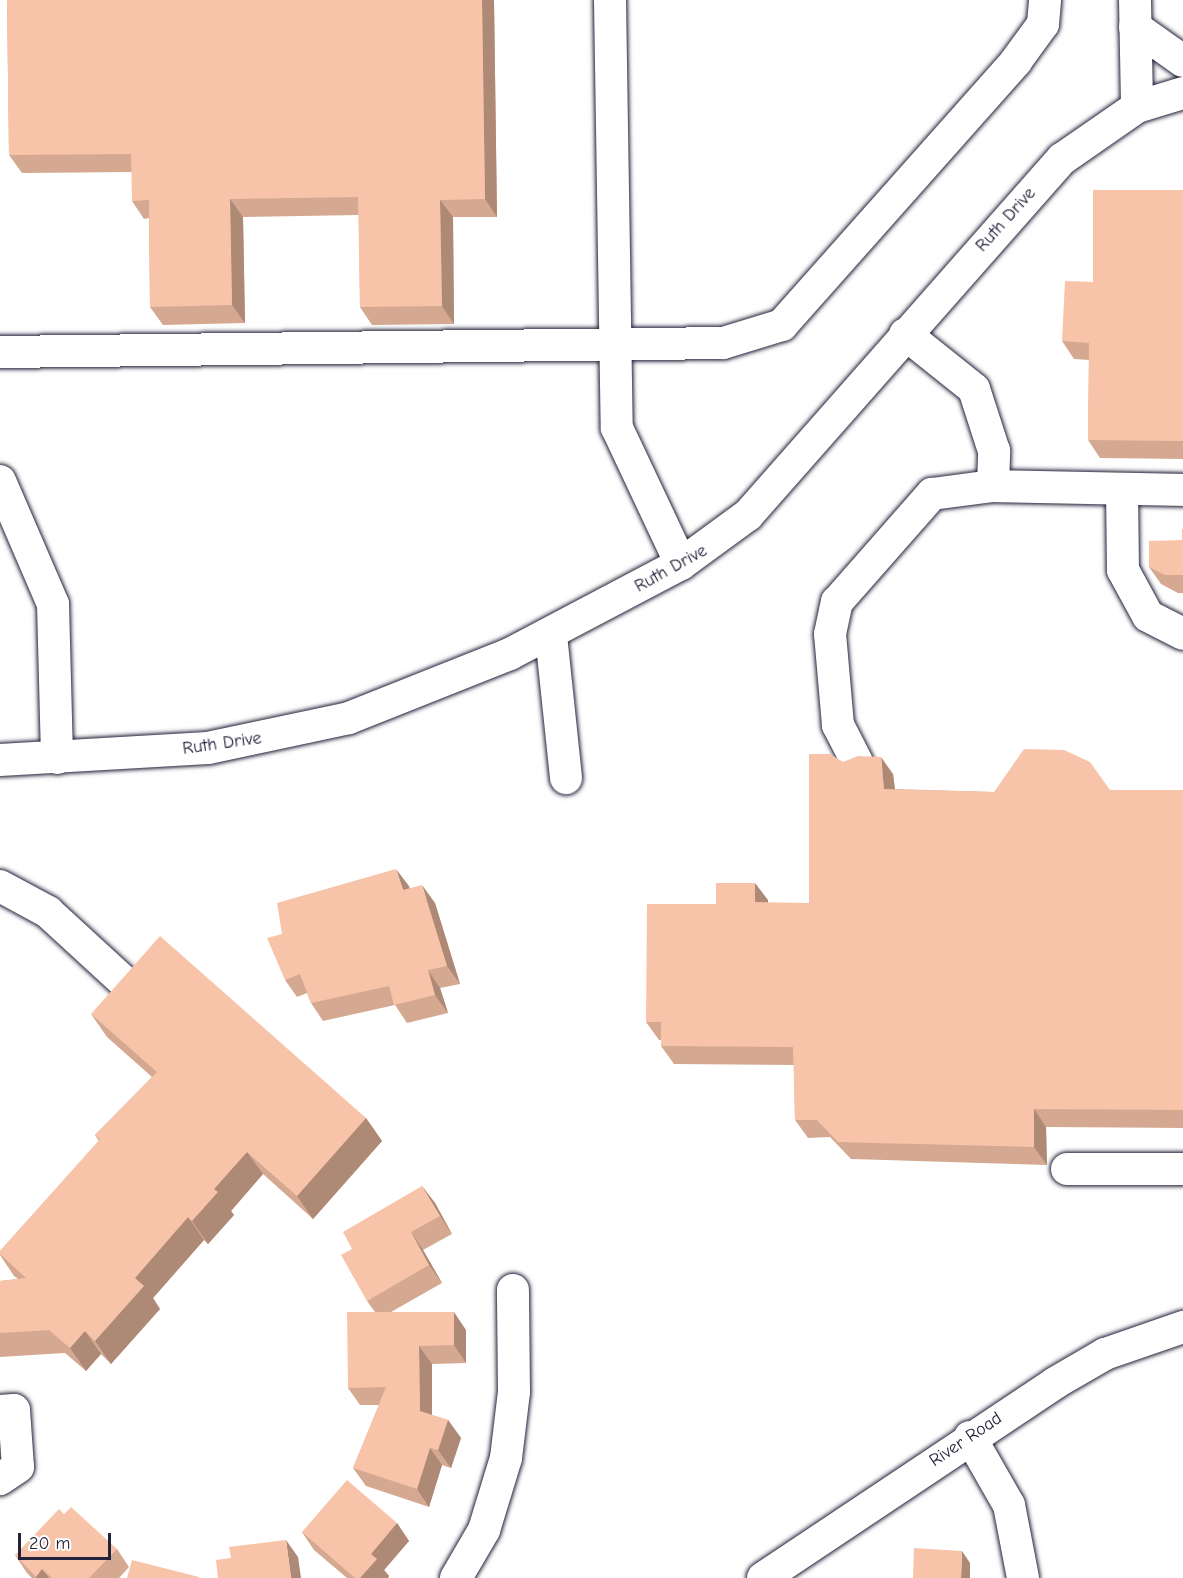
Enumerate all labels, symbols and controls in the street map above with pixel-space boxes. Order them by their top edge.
street label: Ruth Drive [971,183,1041,257]
street label: Ruth Drive [631,540,711,598]
street label: Ruth Drive [181,728,263,760]
street label: River Road [926,1408,1006,1472]
scale bar [21,1521,114,1559]
text: 20 m [29,1533,70,1554]

